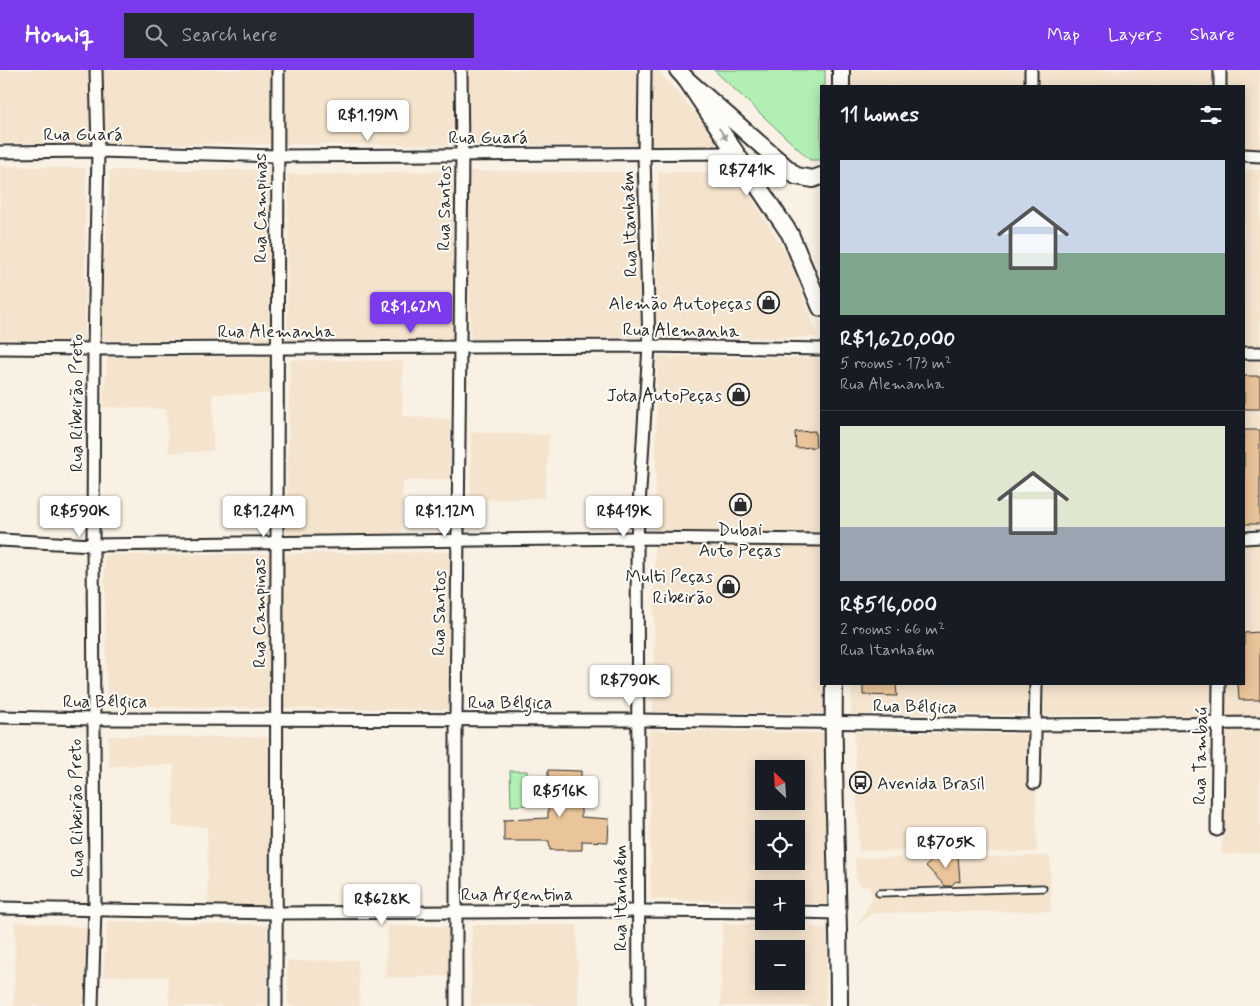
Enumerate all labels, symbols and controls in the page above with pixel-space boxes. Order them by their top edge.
search box [124,13,474,58]
text: Homiq [25,20,94,51]
icon: search [142,21,170,49]
text: Search here [182,23,277,48]
text: Map [1047,23,1080,47]
text: Layers [1108,23,1162,47]
text: Share [1190,23,1235,47]
pin: R$1.19M [322,100,414,142]
text: 11 homes [840,101,919,129]
icon: filters [1197,101,1225,129]
text: R$1.19M [338,105,398,126]
street label: Rua Guará [43,123,123,147]
street label: Rua Guará [448,126,528,150]
one-way arrow [718,127,728,141]
street label: Rua Campinas [249,153,273,263]
pin: R$741K [706,154,788,197]
text: R$741K [719,160,775,181]
street label: Rua Santos [432,165,458,251]
street label: Rua Itanhaém [616,170,644,278]
icon: home [988,193,1078,283]
shop icon: Alemão Autopeças [756,291,780,315]
pin: R$1.62M [365,292,457,334]
place label: Alemão Autopeças [609,292,752,316]
text: R$1.62M [381,297,441,318]
street label: Rua Alemanha [622,318,740,344]
street label: Rua Alemanha [217,320,335,344]
text: R$1,620,000 [840,325,955,353]
street label: Rua Ribeirão Preto [65,334,89,472]
text: 5 rooms · 173 m² [840,353,952,374]
text: Rua Alemanha [840,374,944,395]
shop icon: Jota AutoPeças [726,383,750,407]
place label: Jota AutoPeças [606,384,722,408]
icon: home [988,458,1078,548]
shop icon: Dubai Auto Peças [728,492,752,516]
pin: R$590K [39,496,121,538]
pin: R$1.24M [218,496,310,538]
pin: R$1.12M [399,496,491,538]
pin: R$419K [583,496,665,538]
text: R$590K [51,501,109,522]
text: R$1.24M [234,501,294,522]
text: R$1.12M [416,501,474,522]
text: R$419K [597,501,651,522]
place label: Dubai Auto Peças [699,518,781,563]
street label: Rua Campinas [248,558,272,668]
place label: Multi Peças Ribeirão [626,565,713,610]
street label: Rua Santos [427,570,453,656]
shop icon: Multi Peças Ribeirão [717,574,741,598]
text: R$516,000 [840,591,937,619]
text: 2 rooms · 66 m² [840,619,945,640]
text: Rua Itanhaém [840,640,935,661]
pin: R$790K [589,664,671,707]
text: R$790K [601,670,659,691]
street label: Rua Bélgica [63,690,147,716]
street label: Rua Bélgica [468,691,552,717]
street label: Rua Bélgica [872,694,957,722]
street label: Rua Tambaú [1188,707,1214,805]
street label: Rua Ribeirão Preto [64,738,90,877]
north arrow [755,760,805,810]
map controls [755,760,805,990]
bus stop icon: Avenida Brasil [849,771,873,795]
place label: Avenida Brasil [877,772,985,796]
pin: R$516K [519,776,601,818]
text: R$516K [533,781,587,802]
button: locate [755,820,805,870]
pin: R$705K [905,826,987,869]
text: R$705K [917,832,975,853]
street label: Rua Itanhaém [609,845,633,951]
button: + [755,880,805,930]
street label: Rua Argentina [461,883,573,909]
pin: R$628K [341,884,423,926]
text: R$628K [354,889,410,910]
button: − [755,940,805,990]

